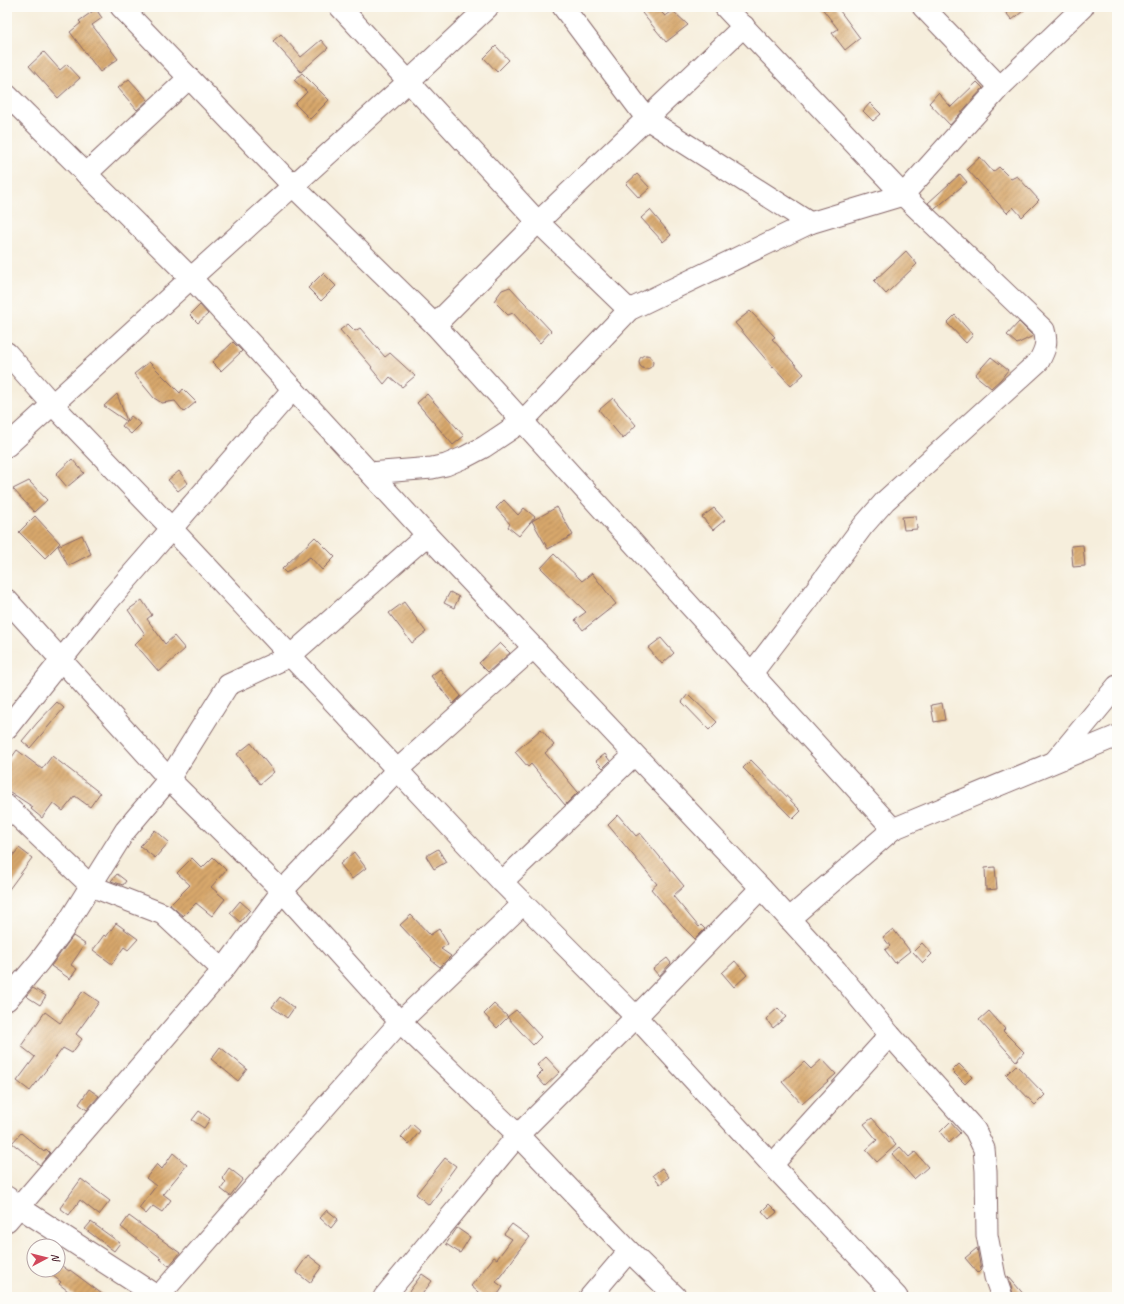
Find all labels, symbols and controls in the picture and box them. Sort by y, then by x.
north arrow [26,1238,66,1278]
text: N [49,1253,64,1263]

